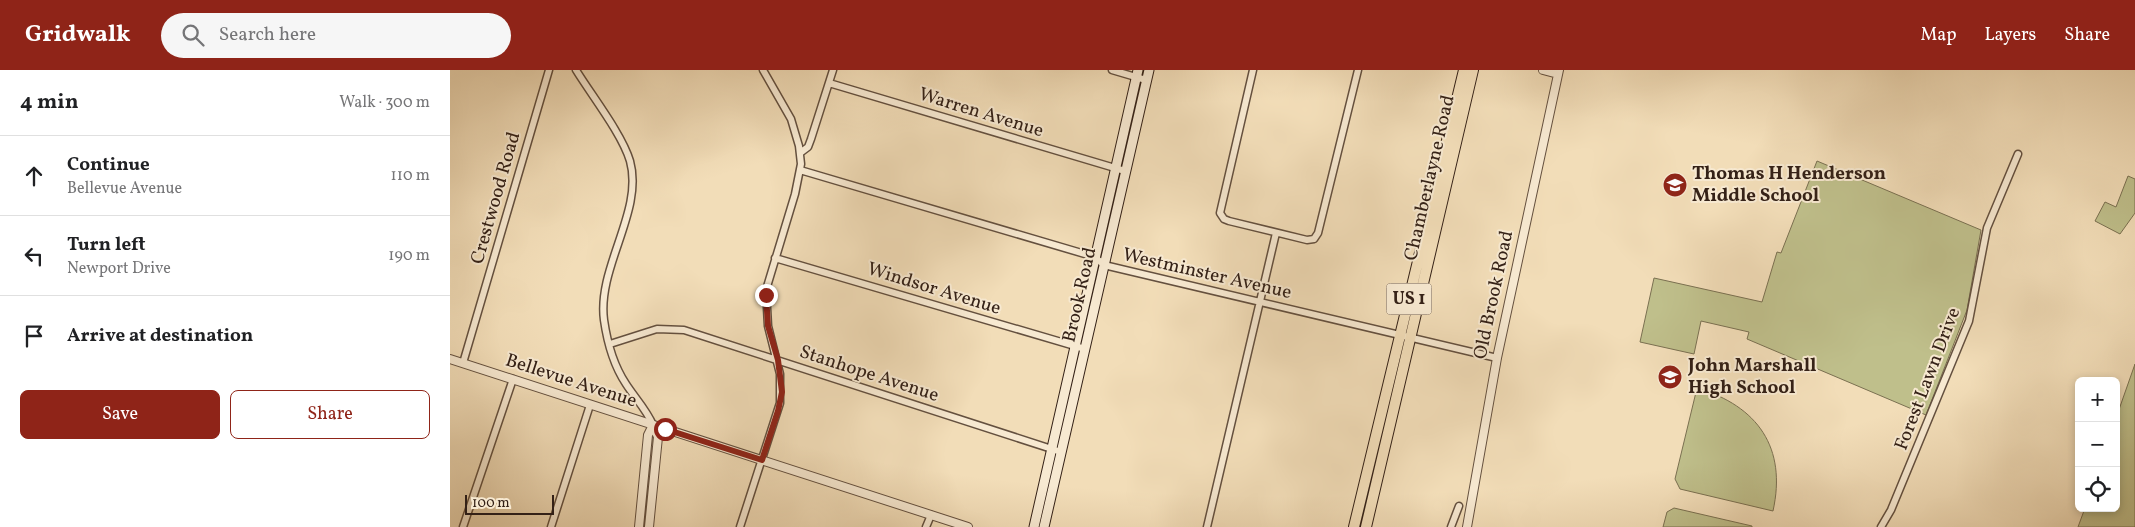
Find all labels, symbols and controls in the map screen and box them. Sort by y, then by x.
search box [161,13,511,58]
text: Gridwalk [25,18,131,52]
icon: search [179,21,207,49]
text: Search here [219,22,316,48]
text: Map [1920,23,1956,48]
text: Layers [1984,23,2036,48]
text: Share [2064,23,2110,48]
street label: Warren Avenue [915,82,1047,144]
text: 4 min [20,88,79,117]
text: Walk · 300 m [339,92,430,114]
street label: Chamberlayne Road [1398,93,1462,263]
street label: Crestwood Road [465,129,527,267]
text: Continue [67,152,150,178]
place label: Thomas H Henderson Middle School [1692,161,1886,209]
icon: ahead [20,162,48,190]
text: 110 m [391,165,430,187]
school or university icon: Thomas H Henderson Middle School [1662,172,1688,198]
text: Bellevue Avenue [67,178,182,200]
street label: Old Brook Road [1468,228,1520,362]
text: Turn left [67,232,146,258]
icon: left [20,242,48,270]
street label: Westminster Avenue [1120,242,1294,306]
text: 190 m [388,245,430,267]
street label: Brook Road [1056,245,1104,345]
street label: Windsor Avenue [864,256,1004,322]
text: Newport Drive [67,258,171,280]
road number: US 1 [1386,283,1432,314]
route end [755,284,778,307]
street label: Forest Lawn Drive [1889,304,1967,454]
icon: arrive [20,322,48,350]
text: Arrive at destination [67,323,253,349]
street label: Stanhope Avenue [796,339,942,409]
street label: Bellevue Avenue [502,348,640,414]
place label: John Marshall High School [1687,353,1817,401]
school or university icon: John Marshall High School [1657,364,1683,390]
map controls [2075,377,2120,512]
button: + [2075,377,2120,422]
button: Save [20,390,220,439]
button: Share [230,390,430,439]
route start [654,418,677,441]
button: − [2075,422,2120,467]
button: locate [2075,467,2120,512]
scale bar [465,492,554,515]
text: 100 m [472,494,510,513]

